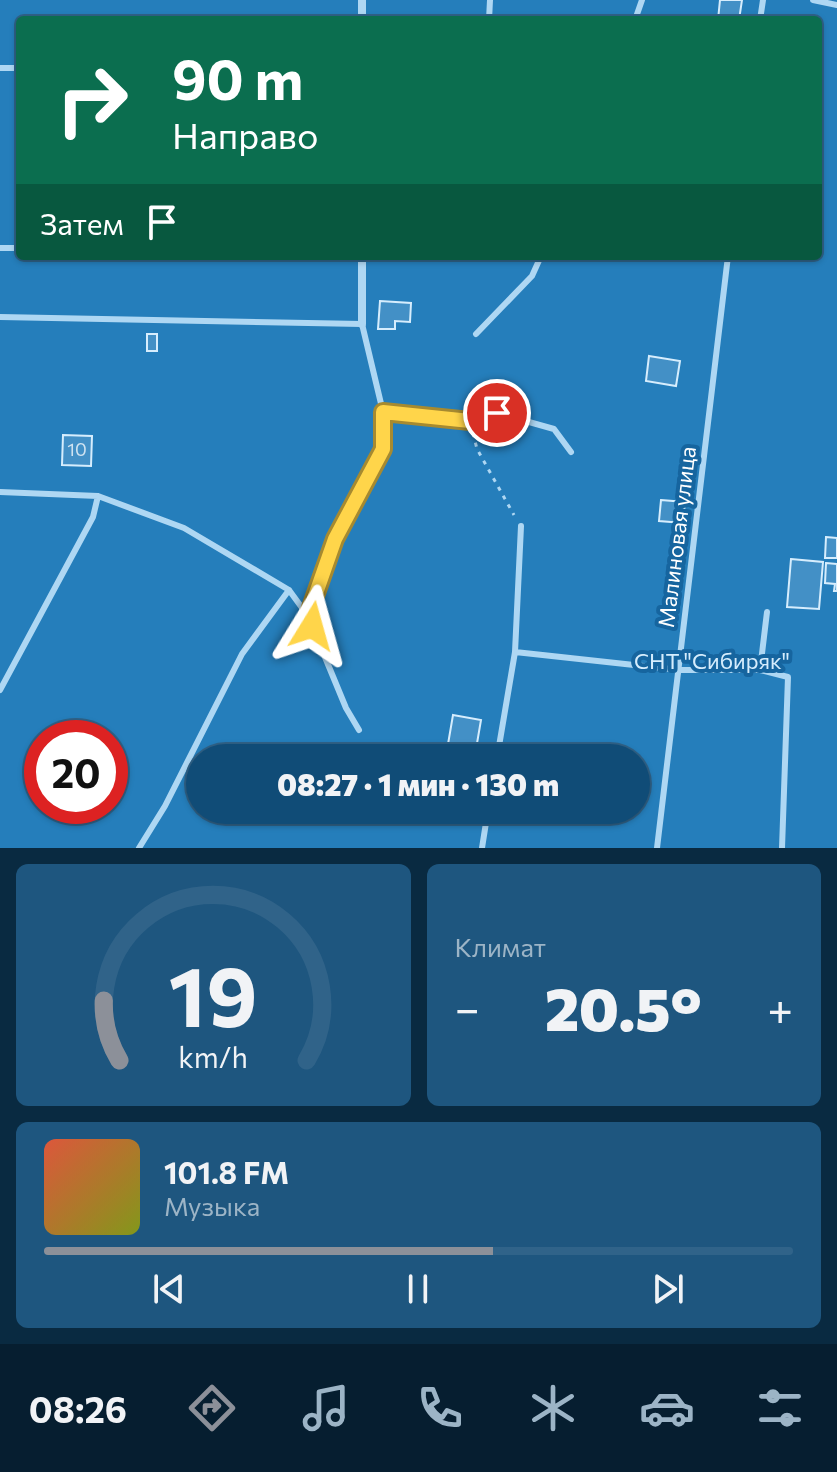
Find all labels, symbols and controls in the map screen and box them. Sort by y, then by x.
text: 90 m [172,43,303,112]
icon: right [40,48,144,152]
text: Направо [172,112,318,156]
icon: arrive [140,200,184,244]
text: Затем [40,204,124,241]
pin [463,379,531,447]
icon: arrive [475,391,519,435]
house number: 10 [67,438,87,460]
street label: Малиновая улица [652,445,701,629]
position arrow [270,584,354,668]
park label: СНТ "Сибиряк" [634,647,790,674]
speed limit sign: 20 [24,720,128,824]
text: 08:27 · 1 мин · 130 m [277,765,559,802]
text: Климат [455,931,546,962]
text: 19 [169,942,258,1044]
text: 20.5° [545,970,702,1043]
text: − [455,980,480,1034]
text: + [767,980,793,1034]
text: km/h [178,1039,248,1074]
text: 101.8 FM [164,1153,289,1190]
text: Музыка [164,1190,260,1221]
icon: previous [147,1267,191,1311]
icon: pause [396,1267,440,1311]
icon: next [646,1267,690,1311]
icon: directions [184,1380,240,1436]
icon: music [298,1380,354,1436]
icon: phone [412,1380,468,1436]
icon: climate [525,1380,581,1436]
icon: car [639,1380,695,1436]
icon: filters [752,1380,808,1436]
text: 08:26 [29,1386,127,1430]

